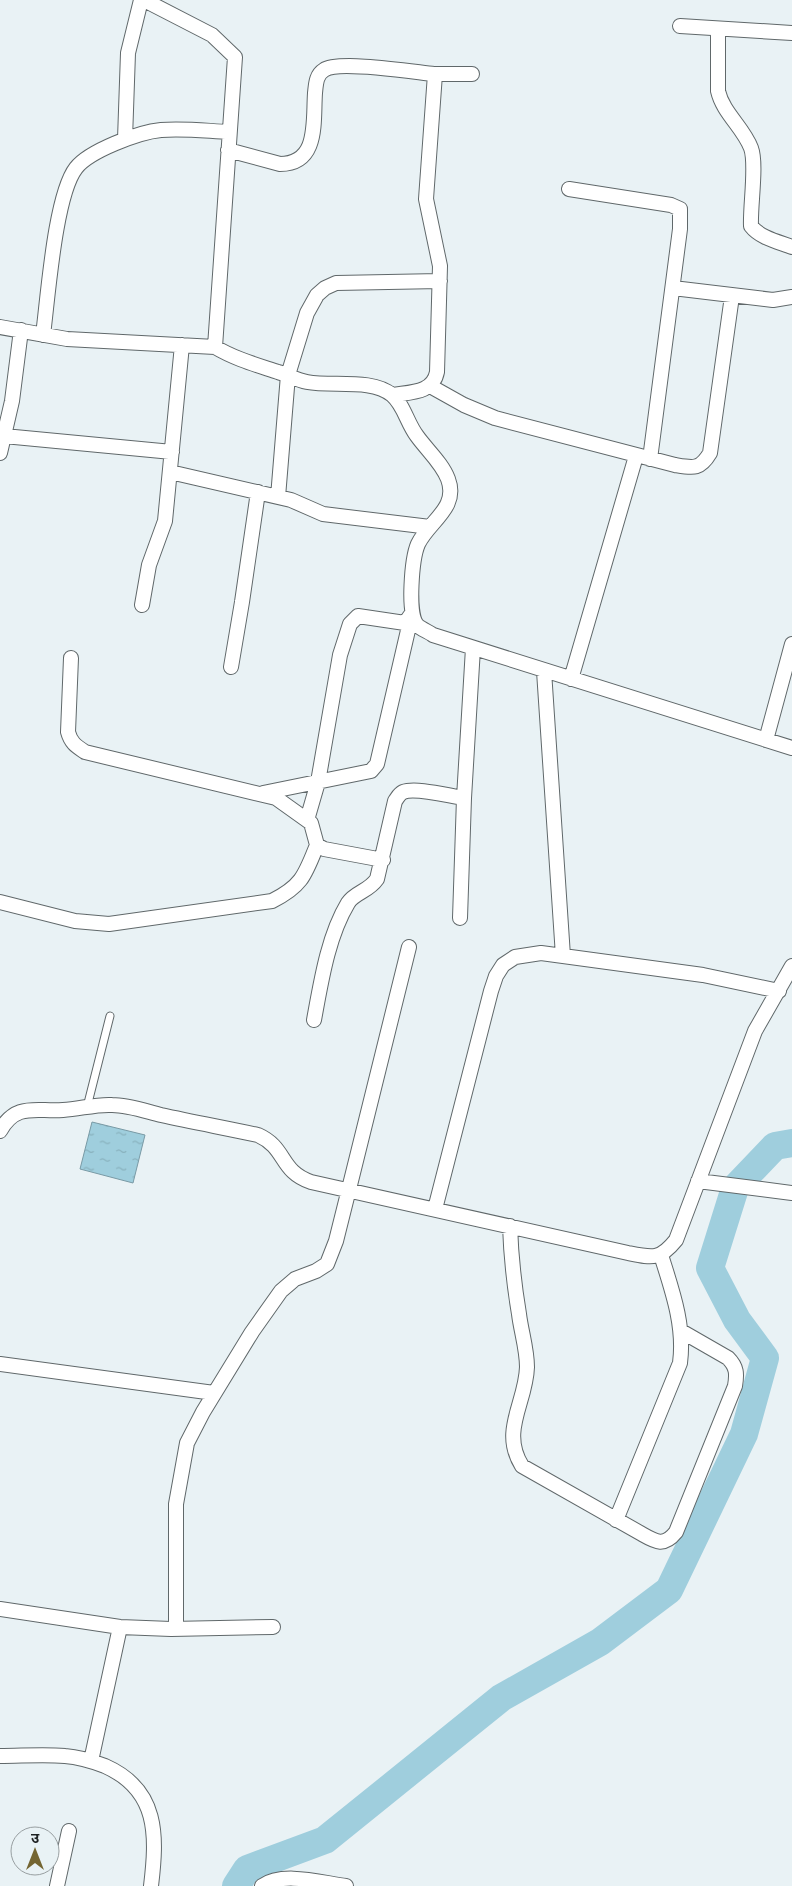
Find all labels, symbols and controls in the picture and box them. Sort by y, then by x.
north arrow [10,1826,60,1876]
text: उ [31,1828,40,1847]

